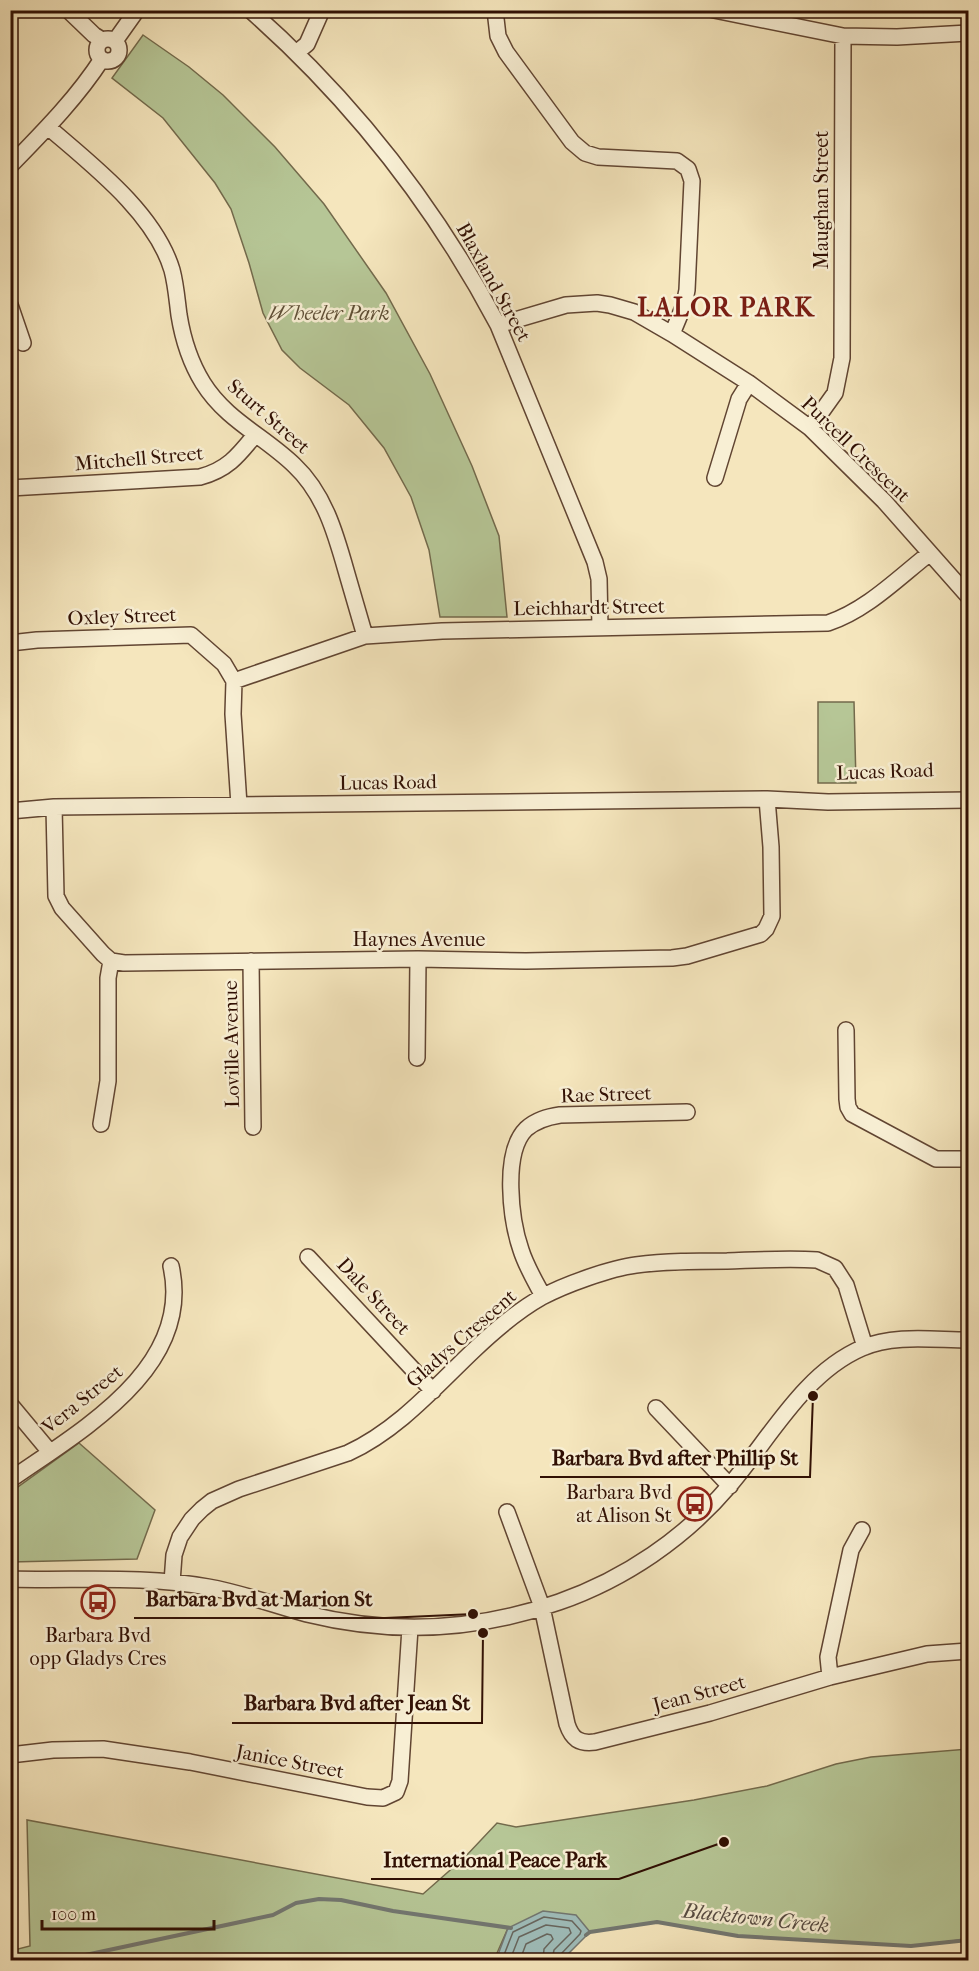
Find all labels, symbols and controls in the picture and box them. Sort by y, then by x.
street label: Maughan Street [810,131,833,269]
street label: Blaxland Street [451,219,536,346]
district label: LALOR PARK [637,292,815,323]
park label: Wheeler Park [269,302,390,325]
street label: Sturt Street [223,374,315,458]
street label: Purcell Crescent [797,392,915,507]
street label: Mitchell Street [74,441,204,476]
street label: Leichhardt Street [513,595,665,620]
street label: Oxley Street [67,603,177,630]
street label: Lucas Road [836,758,935,785]
street label: Lucas Road [339,770,438,795]
street label: Haynes Avenue [353,928,486,951]
street label: Loville Avenue [219,980,244,1108]
street label: Rae Street [560,1081,652,1108]
street label: Dale Street [332,1253,415,1340]
street label: Gladys Crescent [402,1284,521,1392]
street label: Vera Street [37,1360,127,1439]
callout: Barbara Bvd after Phillip St [540,1438,810,1477]
text: Barbara Bvd after Phillip St [552,1446,799,1470]
place label: Barbara Bvd at Alison St [566,1481,673,1527]
bus stop icon: Barbara Bvd at Alison St [677,1486,713,1522]
callout: Barbara Bvd at Marion St [134,1579,385,1618]
bus stop icon: Barbara Bvd opp Gladys Cres [80,1584,116,1620]
text: Barbara Bvd at Marion St [146,1587,373,1611]
place label: Barbara Bvd opp Gladys Cres [29,1624,167,1670]
street label: Jean Street [648,1670,748,1717]
callout: Barbara Bvd after Jean St [232,1684,482,1723]
text: Barbara Bvd after Jean St [244,1691,471,1715]
street label: Janice Street [232,1739,346,1783]
callout: International Peace Park [371,1840,619,1879]
text: International Peace Park [383,1848,608,1872]
scale bar [42,1893,214,1931]
water label: Blacktown Creek [680,1898,831,1938]
text: 100 m [51,1904,96,1925]

